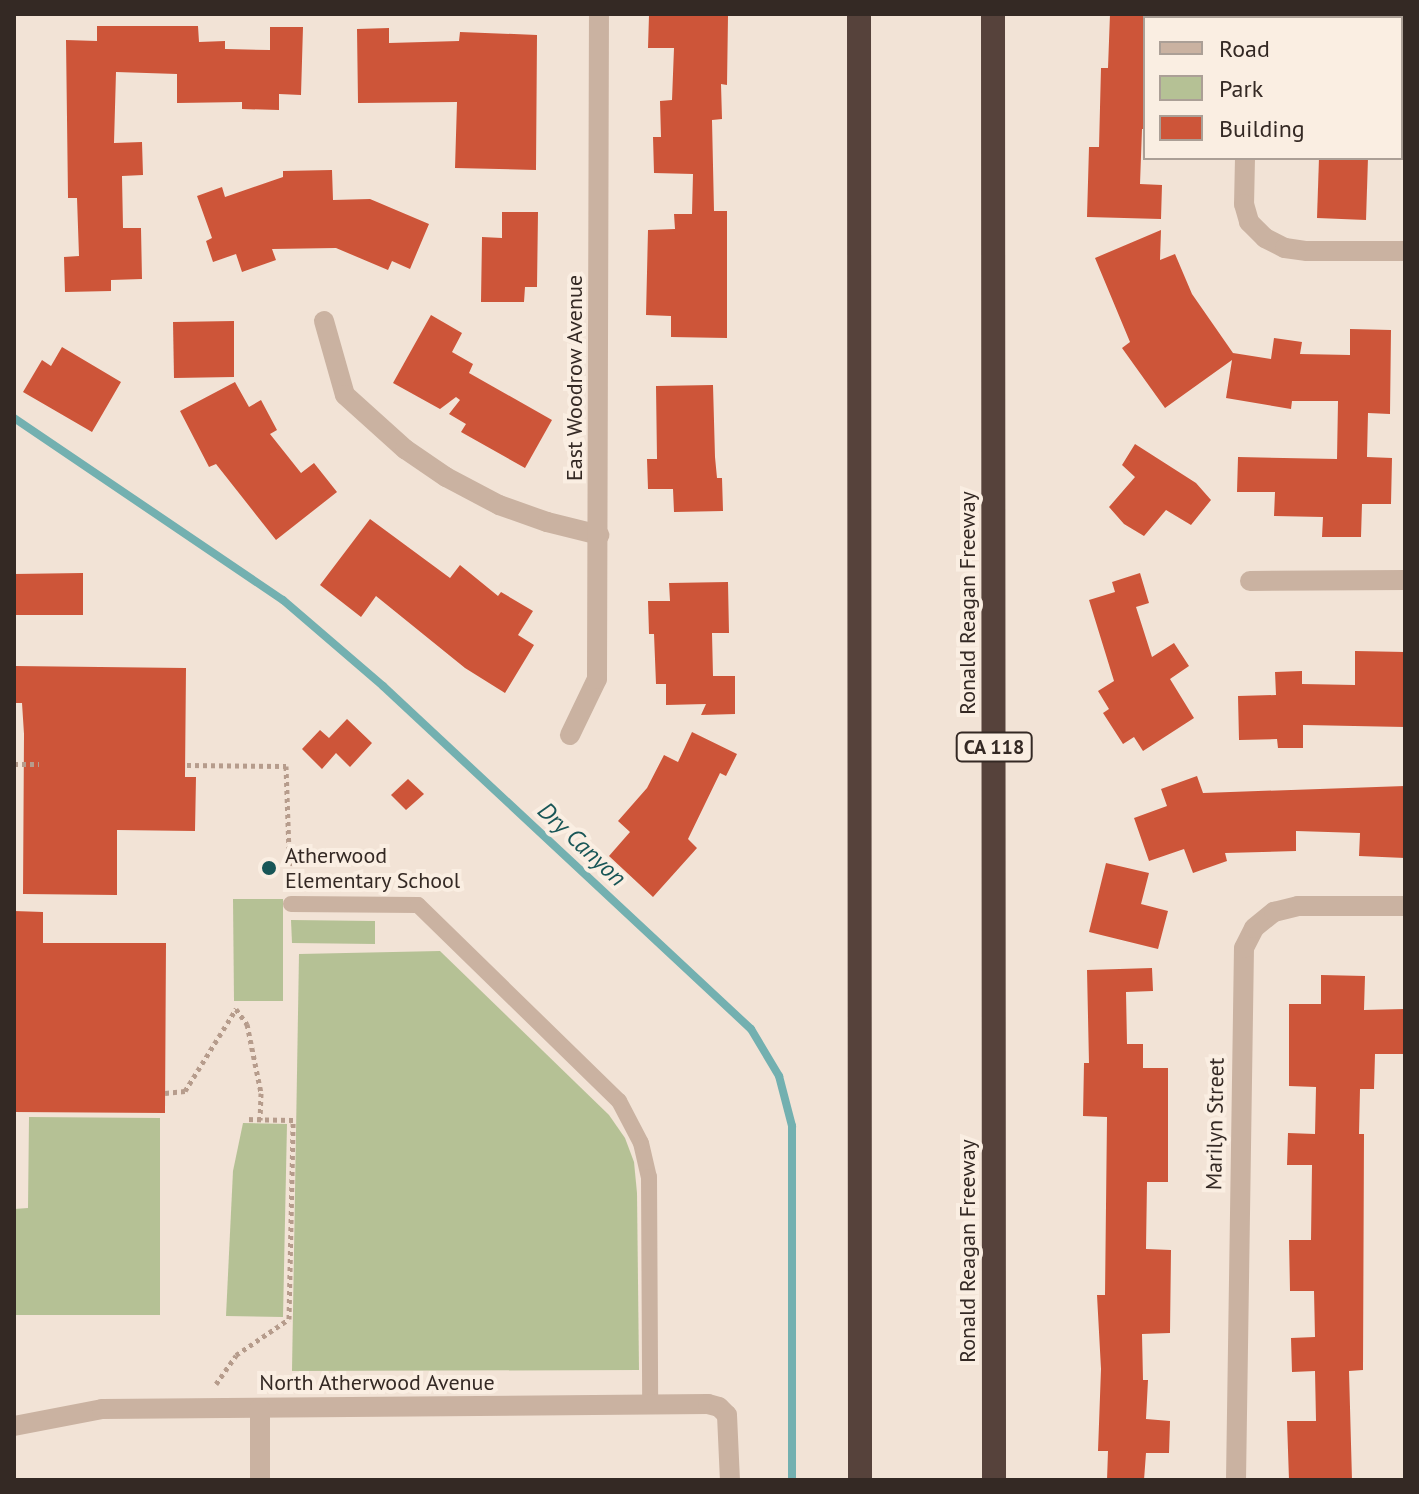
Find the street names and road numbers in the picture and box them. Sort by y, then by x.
street label: East Woodrow Avenue [562,274,588,482]
street label: Ronald Reagan Freeway [955,491,981,715]
road number: CA 118 [954,731,1034,763]
street label: Marilyn Street [1201,1058,1229,1190]
street label: Ronald Reagan Freeway [955,1139,981,1363]
street label: North Atherwood Avenue [259,1370,495,1396]

